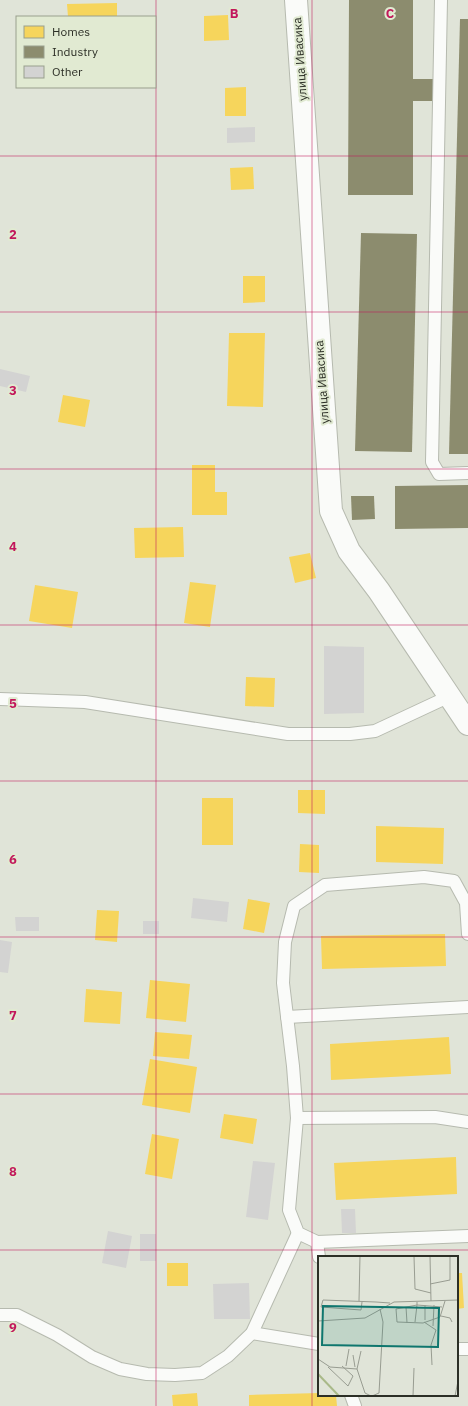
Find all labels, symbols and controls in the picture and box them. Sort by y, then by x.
text: B [230,5,239,22]
text: C [386,5,395,22]
legend [16,16,156,88]
street label: улица Ивасика [289,16,310,101]
text: Homes [52,24,90,39]
text: Industry [52,44,98,59]
text: Other [52,64,83,79]
text: 2 [9,226,17,243]
street label: улица Ивасика [311,339,332,424]
text: 3 [9,382,17,399]
text: 4 [9,538,17,555]
text: 5 [9,695,17,712]
text: 6 [9,851,17,868]
text: 7 [9,1007,17,1024]
text: 8 [9,1163,17,1180]
inset map [318,1256,458,1396]
text: 9 [9,1319,17,1336]

